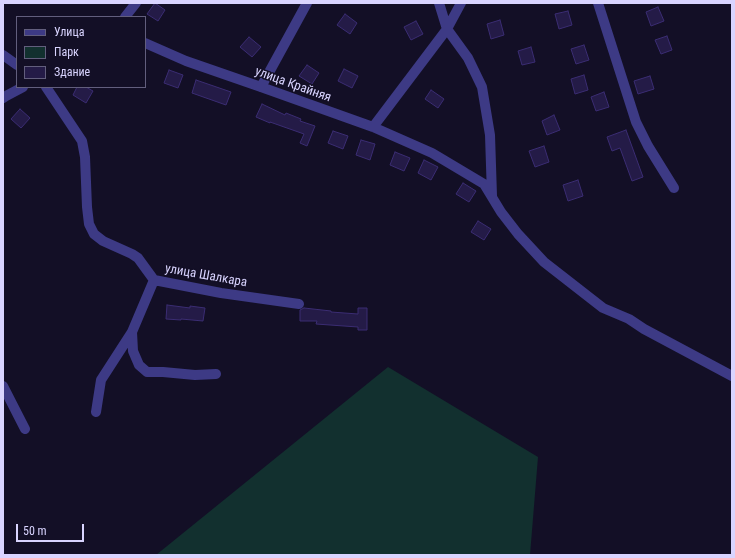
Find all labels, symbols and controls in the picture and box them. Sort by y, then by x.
legend [16,16,146,88]
text: Улица [54,25,84,39]
text: Парк [54,45,79,59]
street label: улица Крайняя [253,64,333,106]
text: Здание [54,65,90,79]
street label: улица Шалкара [164,261,248,291]
scale bar [18,516,86,542]
text: 50 m [23,524,47,538]

